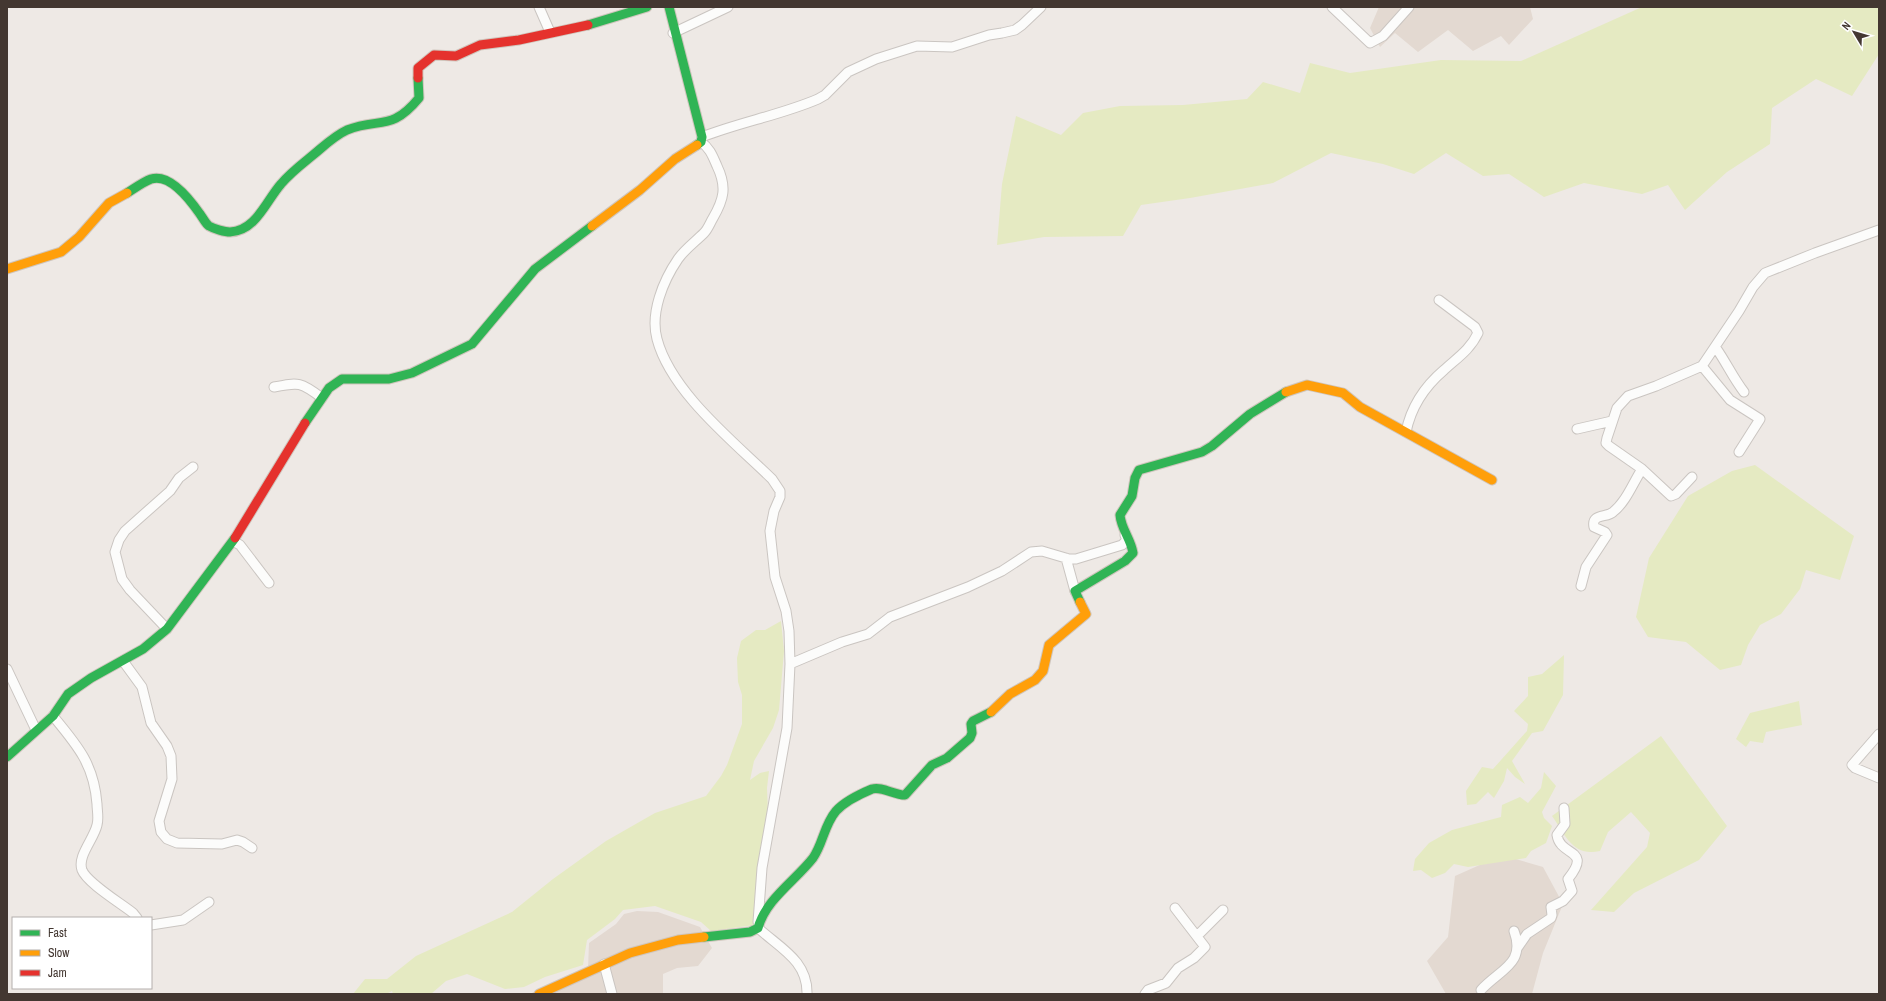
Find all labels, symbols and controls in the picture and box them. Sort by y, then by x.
north arrow [1834,12,1874,52]
text: N [1839,19,1854,33]
legend [12,917,152,989]
text: Fast [48,925,67,941]
text: Slow [48,945,70,961]
text: Jam [48,965,67,981]

